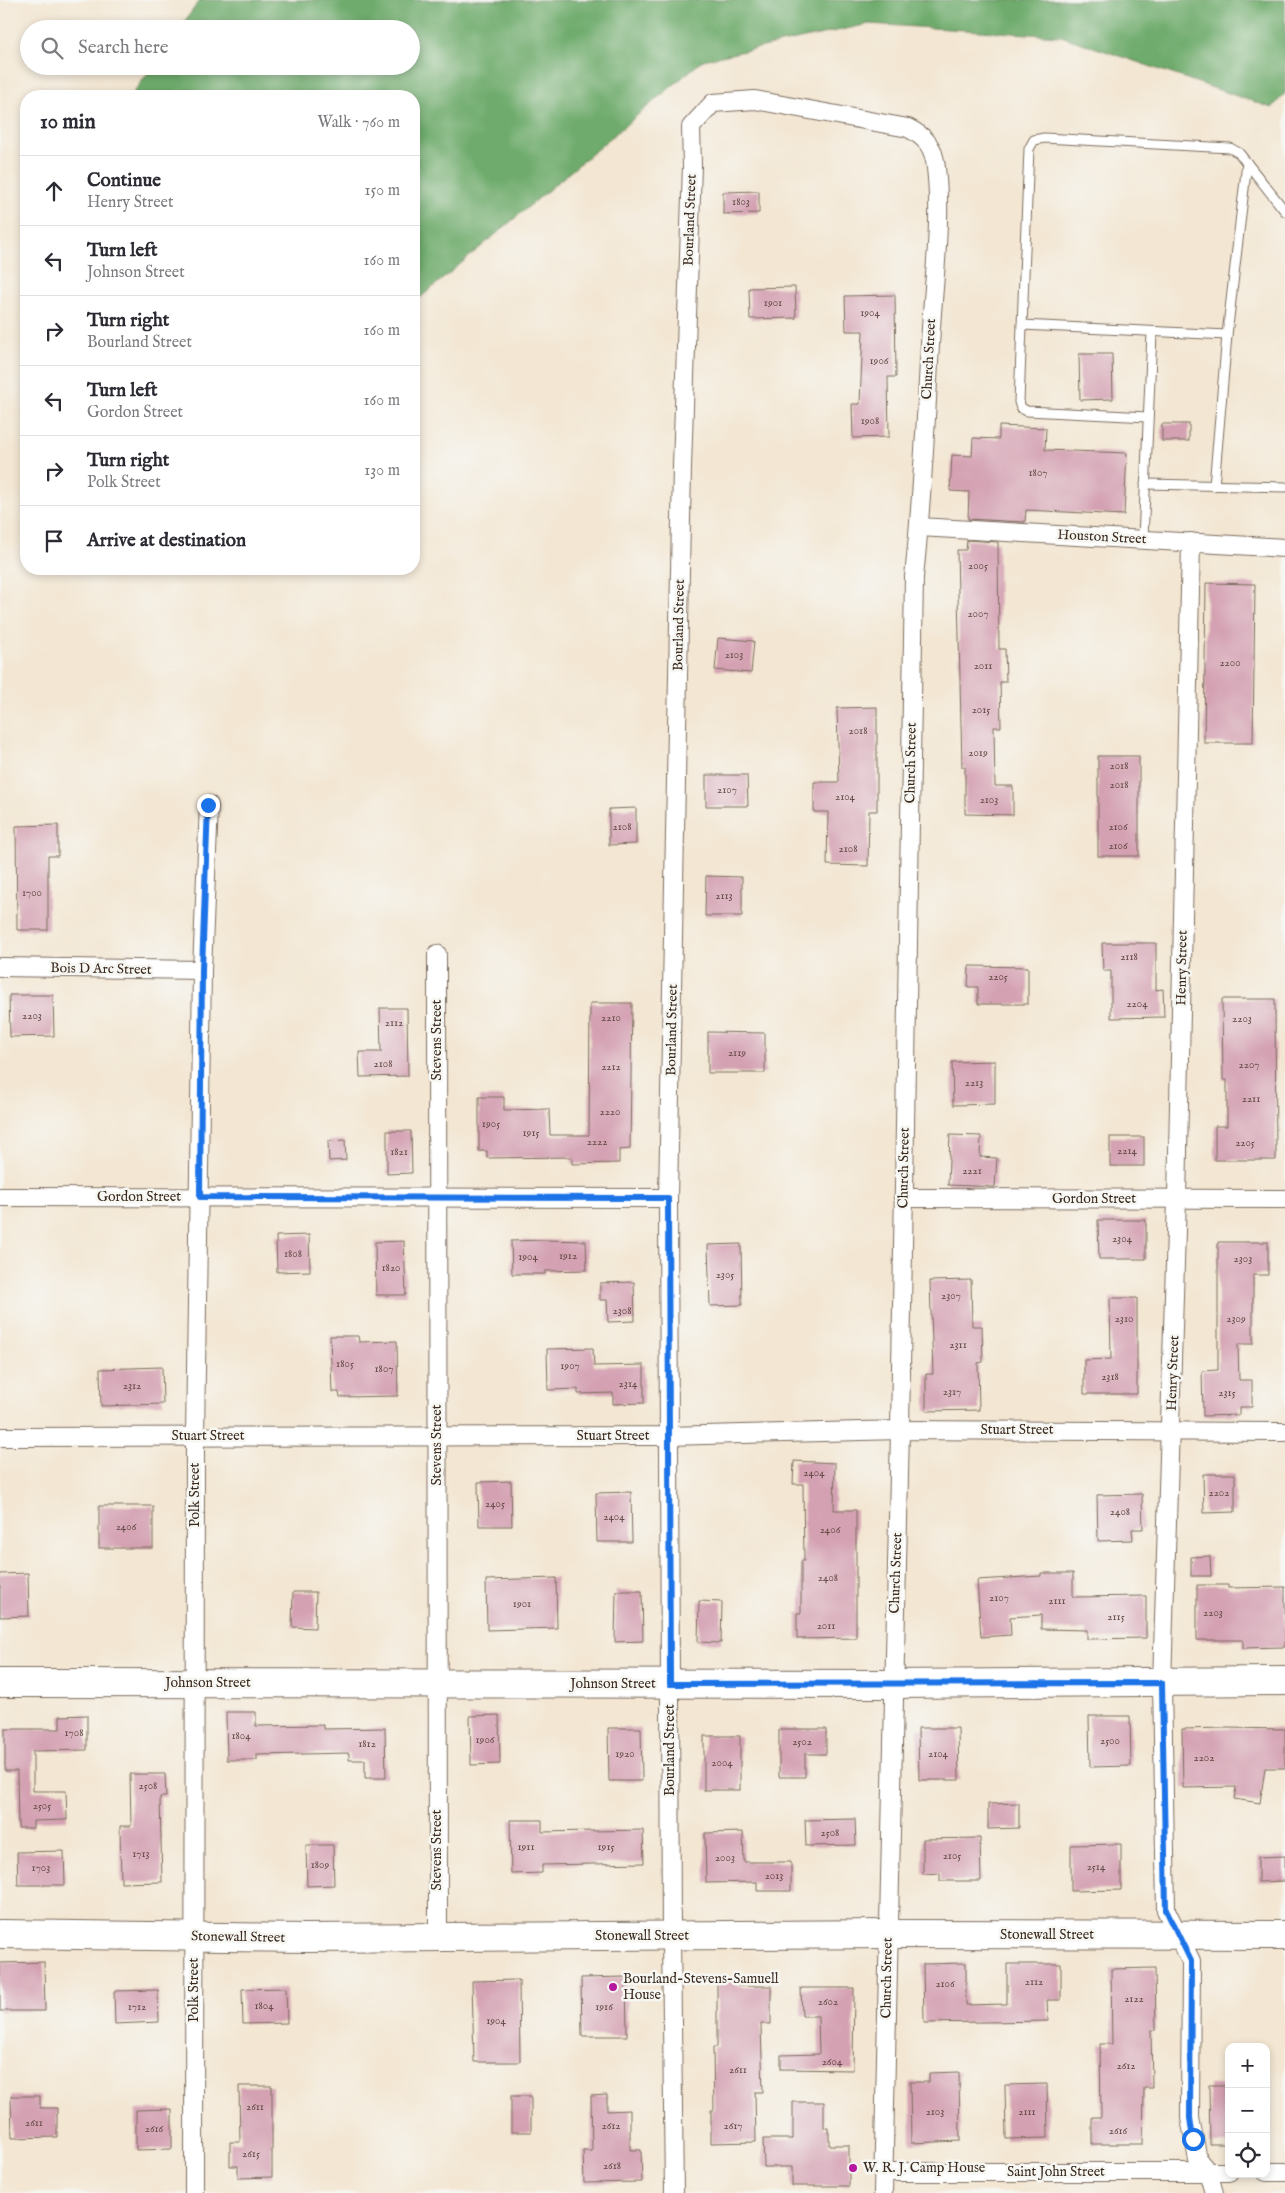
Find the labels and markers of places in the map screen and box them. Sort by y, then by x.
place label: Bourland-Stevens-Samuell House [623,1970,779,2004]
marker: Bourland-Stevens-Samuell House [607,1981,619,1993]
place label: W. R. J. Camp House [863,2159,986,2177]
marker: W. R. J. Camp House [847,2162,859,2174]

